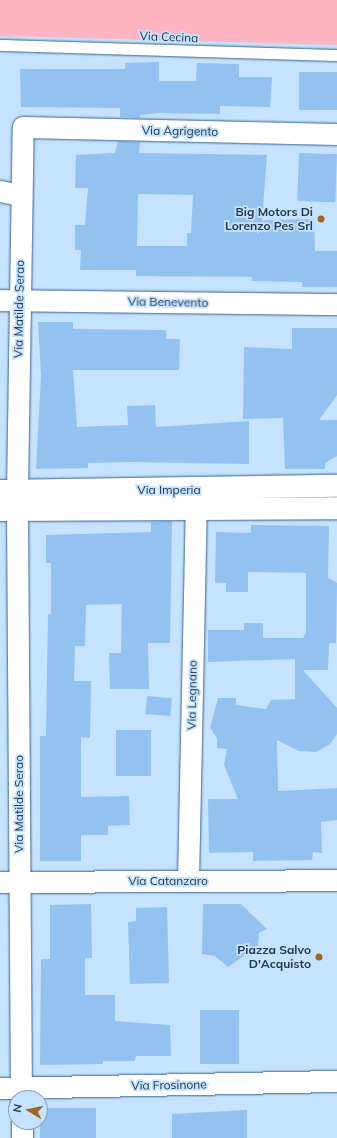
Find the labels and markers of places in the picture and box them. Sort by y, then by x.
place label: Big Motors Di Lorenzo Pes Srl [225,205,313,233]
marker: Big Motors Di Lorenzo Pes Srl [316,214,326,224]
place label: Piazza Salvo D'Acquisto [237,943,311,971]
marker: Piazza Salvo D'Acquisto [314,952,324,962]

